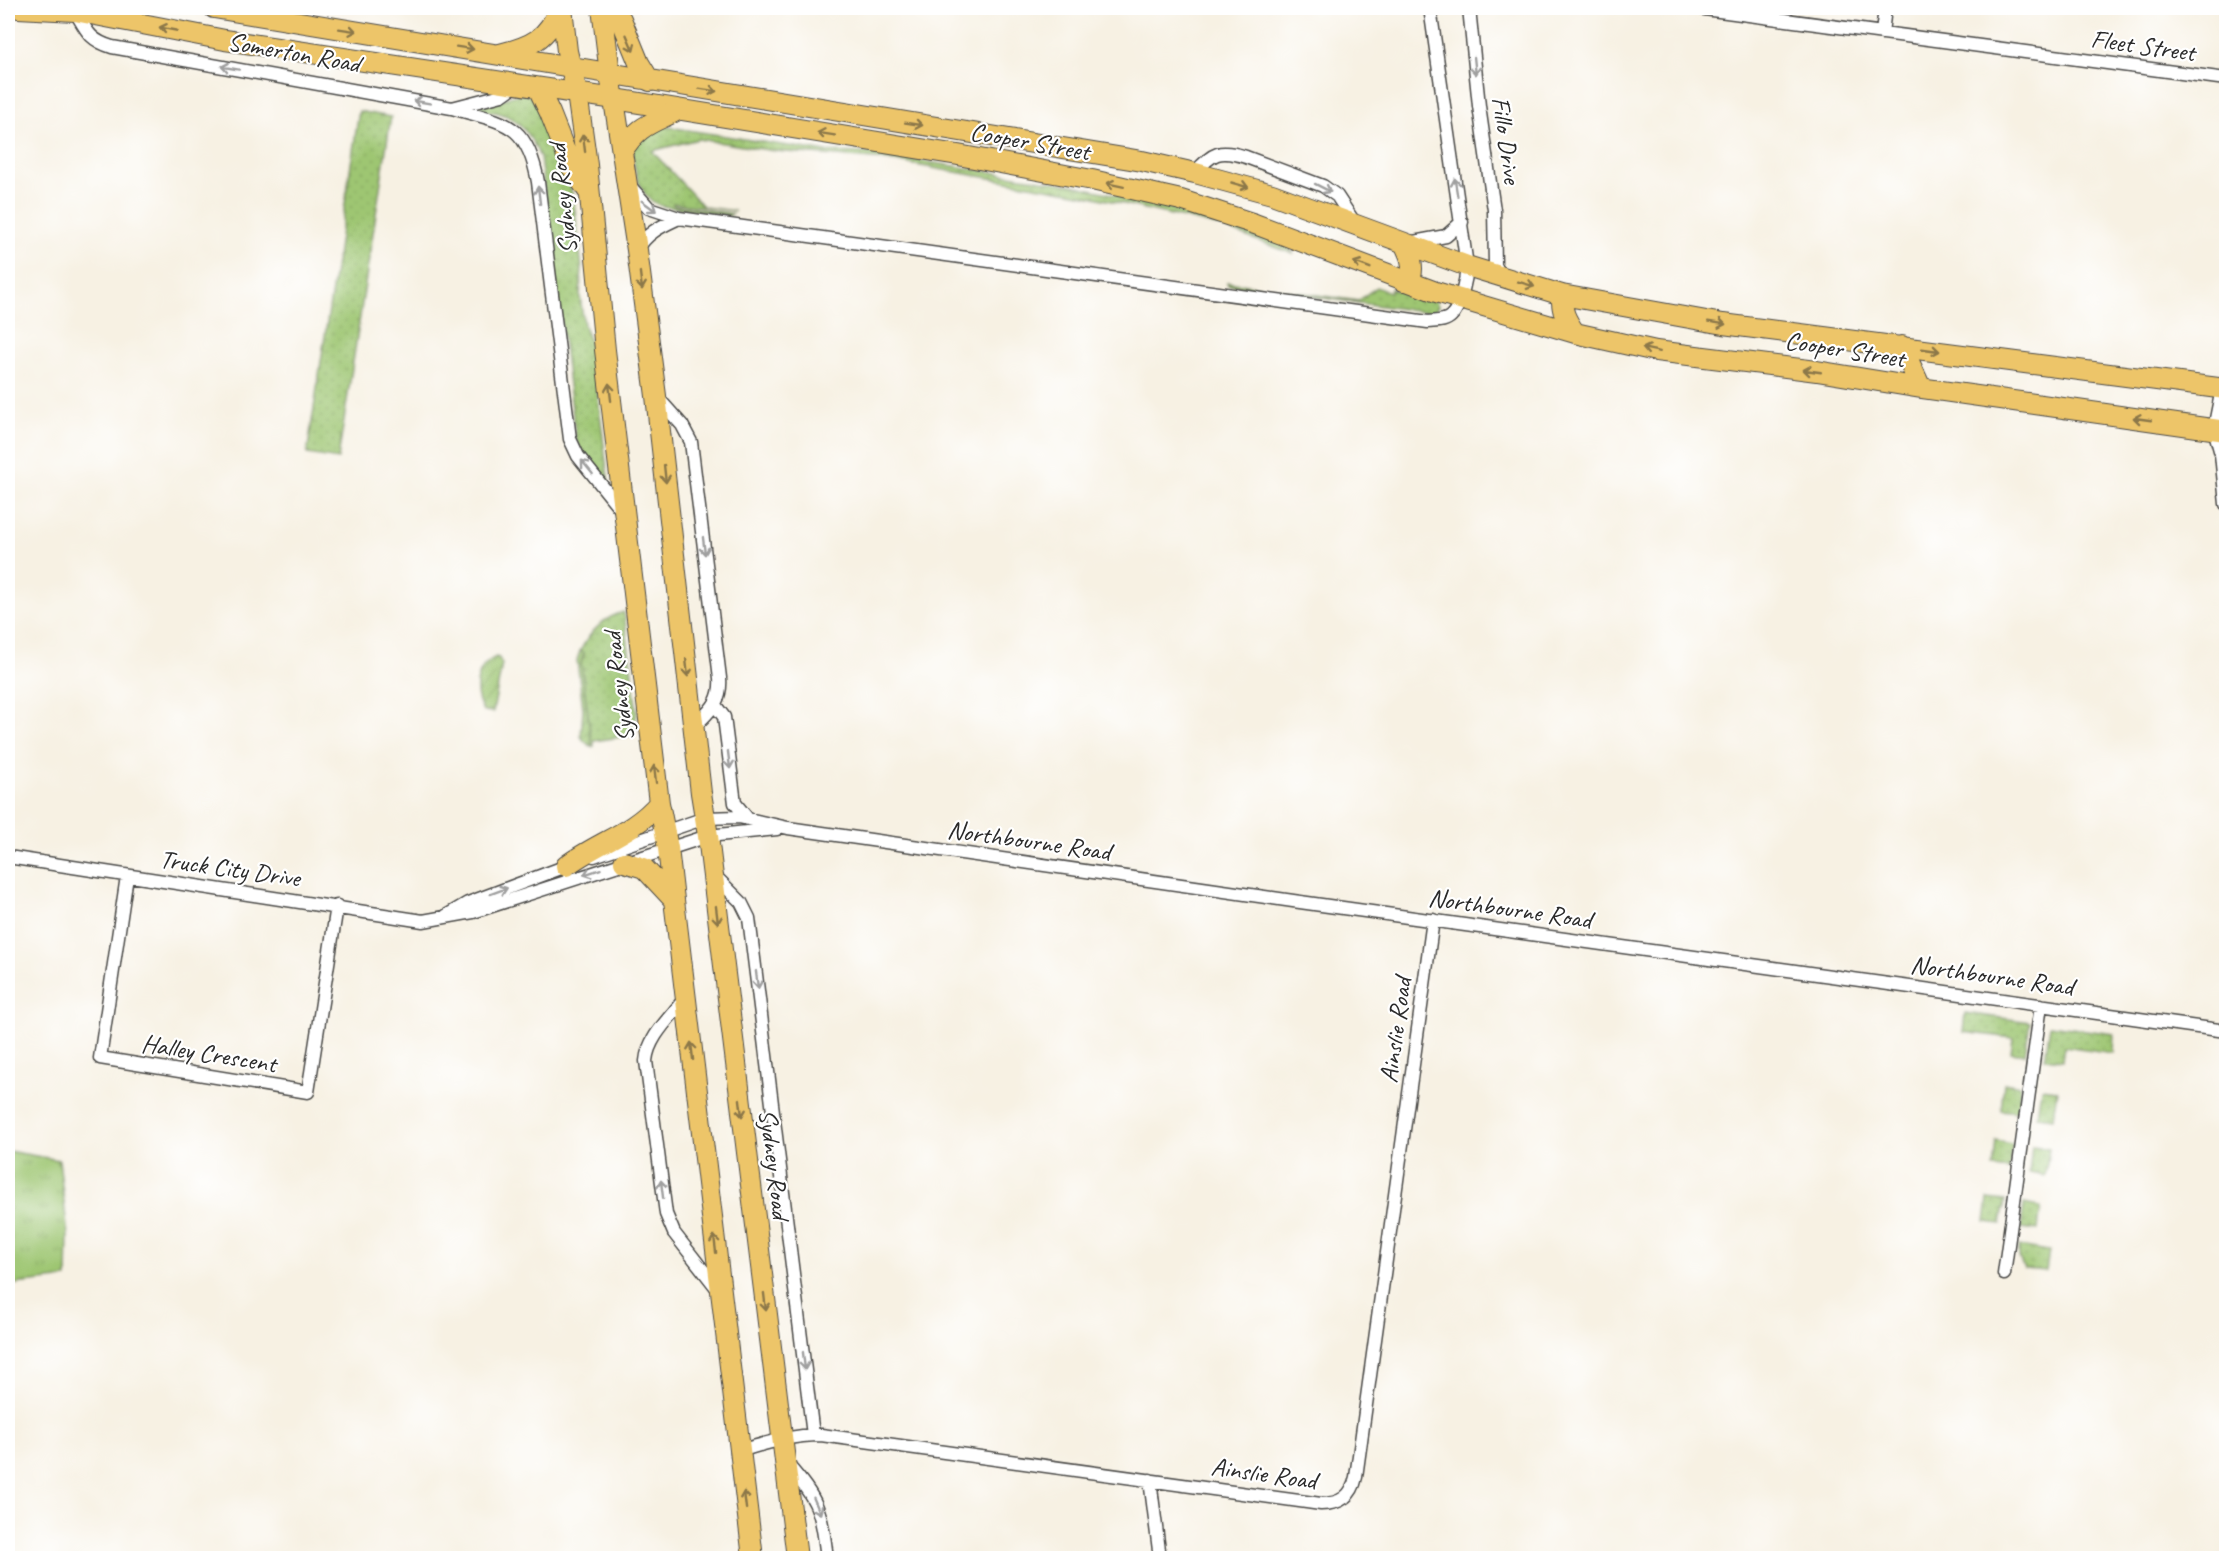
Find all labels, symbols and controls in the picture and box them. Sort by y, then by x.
street label: Fleet Street [2089,22,2199,69]
one-way arrow [159,23,179,34]
street label: Somerton Road [225,25,366,81]
one-way arrow [337,25,357,36]
one-way arrow [625,33,636,52]
one-way arrow [454,43,474,54]
one-way arrow [1470,55,1481,75]
one-way arrow [220,62,240,73]
one-way arrow [697,85,717,96]
street label: Fillo Drive [1484,94,1529,188]
one-way arrow [412,97,432,108]
street label: Cooper Street [968,115,1095,169]
one-way arrow [904,119,924,130]
one-way arrow [817,128,836,139]
one-way arrow [578,134,589,154]
street label: Sydney Road [540,139,585,256]
one-way arrow [1106,178,1125,190]
one-way arrow [1451,178,1462,198]
one-way arrow [1230,180,1249,191]
one-way arrow [1314,182,1331,194]
one-way arrow [534,186,545,206]
one-way arrow [640,199,656,212]
one-way arrow [1353,259,1371,270]
one-way arrow [636,270,647,290]
one-way arrow [1516,279,1535,290]
one-way arrow [1707,318,1727,329]
street label: Cooper Street [1783,324,1909,376]
one-way arrow [1642,344,1661,355]
one-way arrow [1921,345,1941,356]
one-way arrow [1802,365,1822,376]
one-way arrow [604,383,615,403]
one-way arrow [2133,414,2153,425]
one-way arrow [581,459,594,475]
one-way arrow [660,464,671,484]
one-way arrow [698,536,709,556]
street label: Sydney Road [595,626,642,744]
one-way arrow [682,658,693,678]
one-way arrow [724,749,735,769]
one-way arrow [650,765,661,785]
street label: Northbourne Road [945,813,1116,869]
street label: Truck City Drive [158,842,305,895]
one-way arrow [583,868,602,879]
street label: Northbourne Road [1426,881,1597,937]
one-way arrow [489,885,508,896]
one-way arrow [712,904,723,924]
street label: Northbourne Road [1908,948,2079,1004]
one-way arrow [752,969,763,989]
street label: Ainslie Road [1372,972,1420,1085]
street label: Halley Crescent [139,1027,281,1081]
one-way arrow [686,1041,697,1061]
one-way arrow [735,1098,746,1118]
street label: Sydney Road [751,1107,798,1225]
one-way arrow [656,1180,667,1200]
one-way arrow [709,1235,720,1255]
one-way arrow [759,1291,770,1311]
one-way arrow [799,1350,810,1370]
street label: Ainslie Road [1209,1450,1322,1498]
one-way arrow [740,1491,751,1511]
one-way arrow [812,1496,823,1514]

